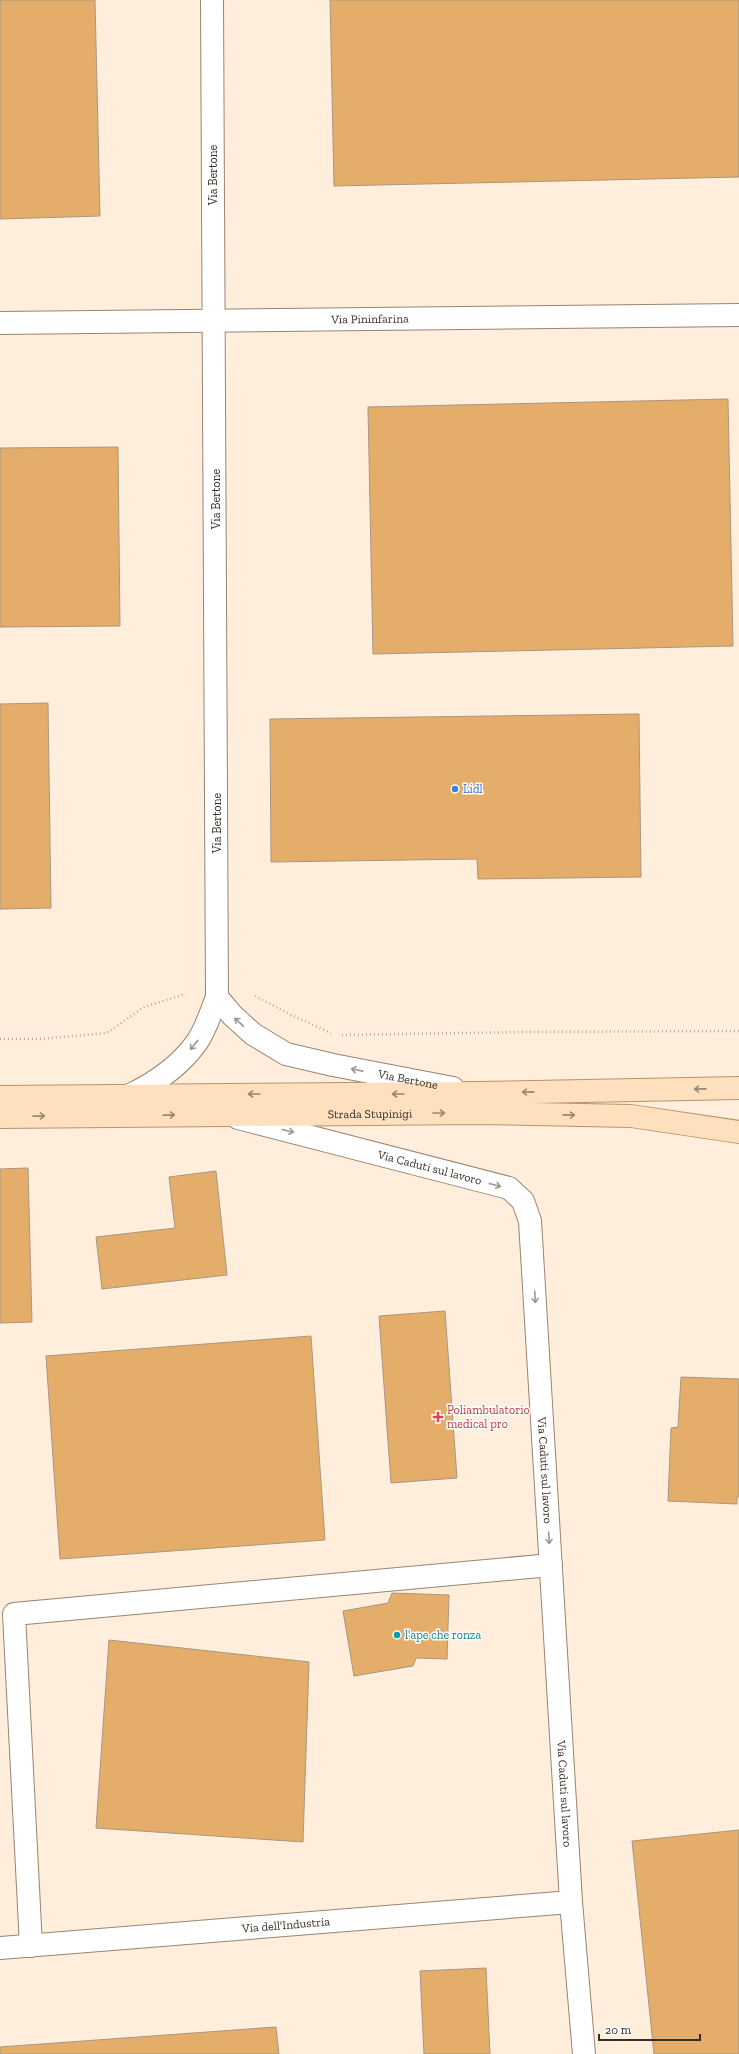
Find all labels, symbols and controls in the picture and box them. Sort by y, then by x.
street label: Via Bertone [206,144,220,206]
street label: Via Pininfarina [330,312,409,326]
street label: Via Bertone [209,468,223,530]
place label: Lidl [463,782,483,796]
marker: Lidl [450,784,460,794]
street label: Via Bertone [210,792,224,854]
one-way arrow [235,1018,245,1027]
one-way arrow [190,1039,198,1050]
one-way arrow [351,1066,364,1074]
street label: Via Bertone [376,1067,439,1092]
one-way arrow [694,1085,707,1093]
one-way arrow [522,1088,535,1096]
one-way arrow [248,1090,261,1098]
one-way arrow [392,1090,405,1097]
street label: Strada Stupinigi [328,1107,413,1121]
one-way arrow [432,1110,445,1117]
one-way arrow [162,1111,175,1119]
one-way arrow [562,1111,575,1119]
one-way arrow [32,1112,45,1120]
one-way arrow [281,1128,294,1136]
street label: Via Caduti sul lavoro [375,1147,483,1188]
one-way arrow [488,1182,501,1189]
one-way arrow [531,1290,538,1303]
place label: Poliambulatorio medical pro [447,1403,530,1431]
marker: Poliambulatorio medical pro [432,1411,444,1423]
street label: Via Caduti sul lavoro [535,1416,555,1524]
one-way arrow [546,1531,553,1544]
place label: l'ape che ronza [405,1628,481,1642]
marker: l'ape che ronza [392,1630,402,1640]
street label: Via Caduti sul lavoro [554,1739,575,1848]
street label: Via dell'Industria [241,1914,331,1936]
scale bar [599,2016,700,2042]
text: 20 m [605,2023,632,2037]

